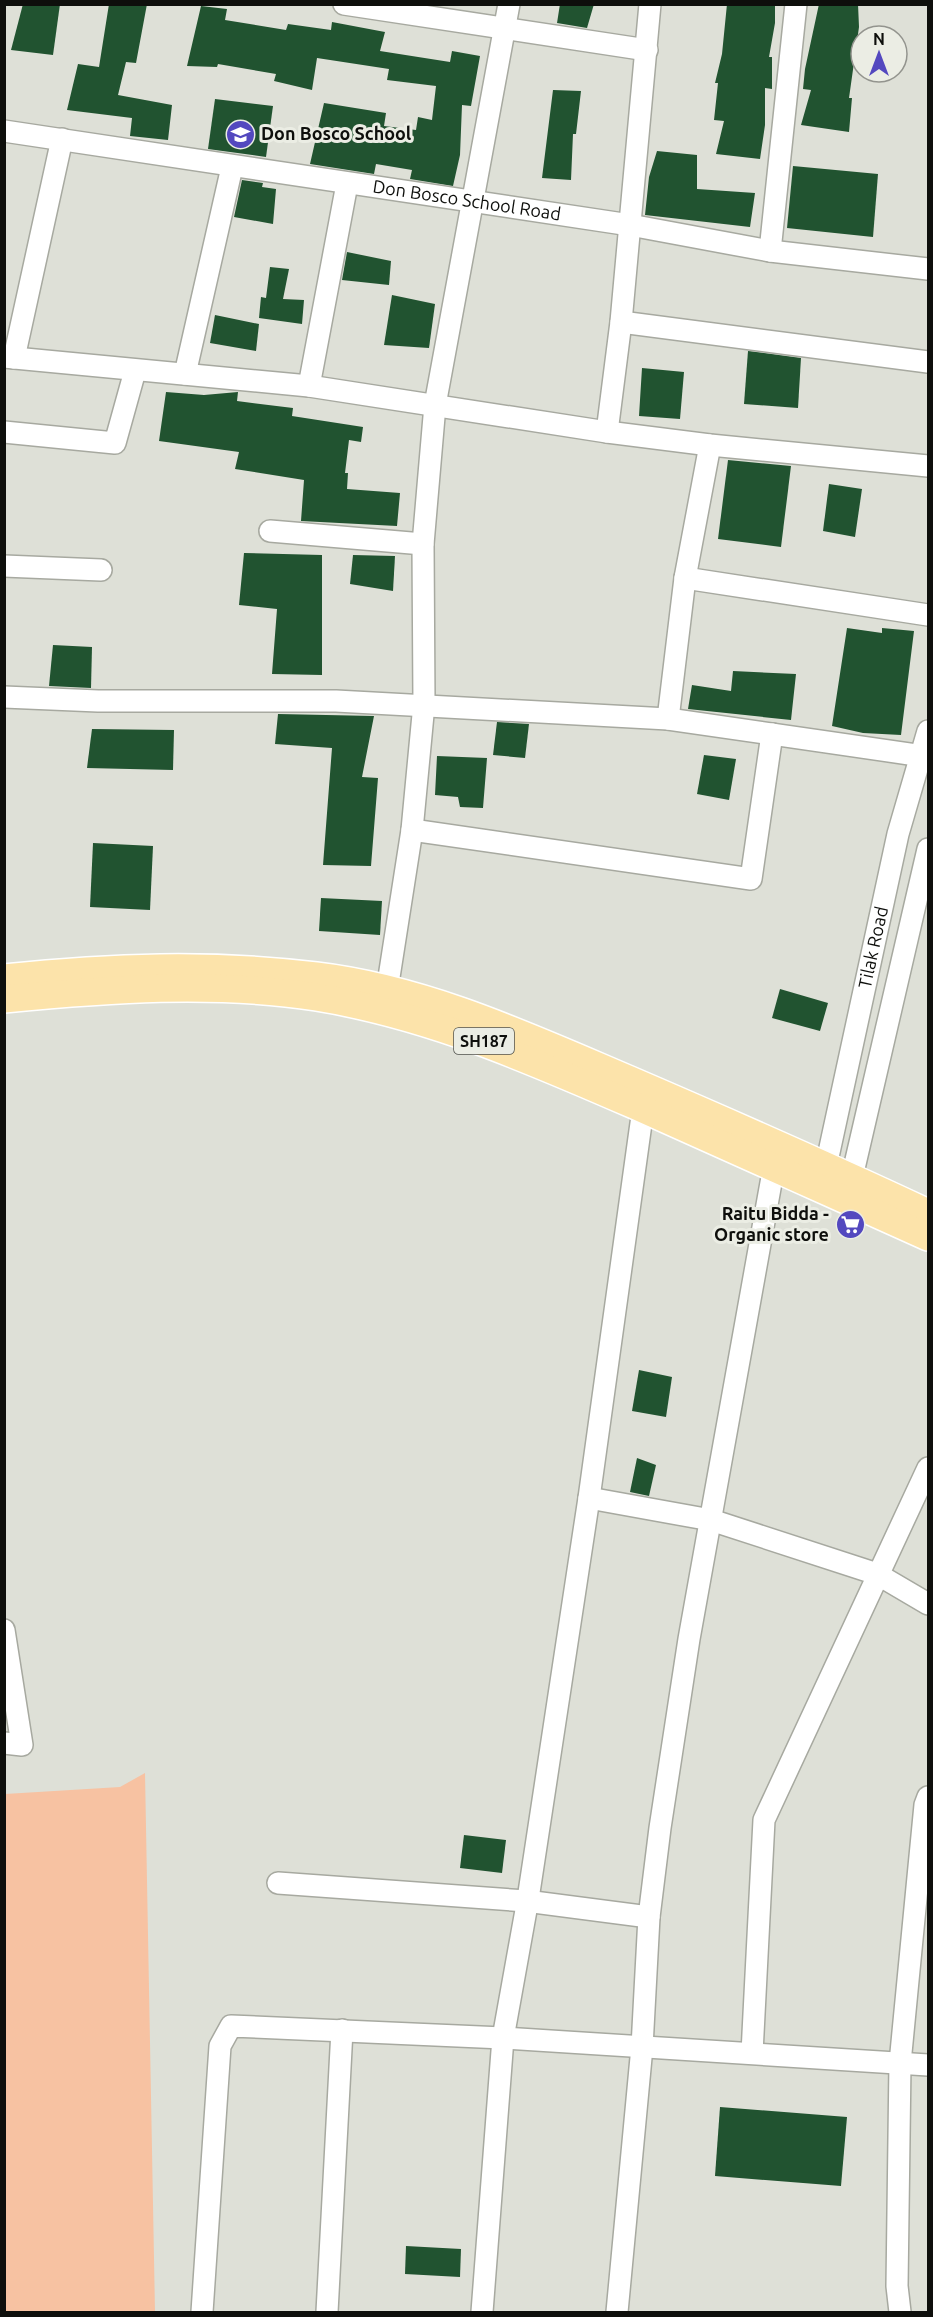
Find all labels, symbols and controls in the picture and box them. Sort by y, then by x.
north arrow [849,24,909,84]
text: N [873,30,885,48]
school or university icon: Don Bosco School [224,118,256,150]
place label: Don Bosco School [261,123,412,143]
street label: Don Bosco School Road [372,176,562,223]
street label: Tilak Road [854,904,891,990]
road number: SH187 [454,1028,514,1054]
place label: Raitu Bidda - Organic store [714,1203,829,1244]
supermarket icon: Raitu Bidda - Organic store [834,1208,866,1240]

